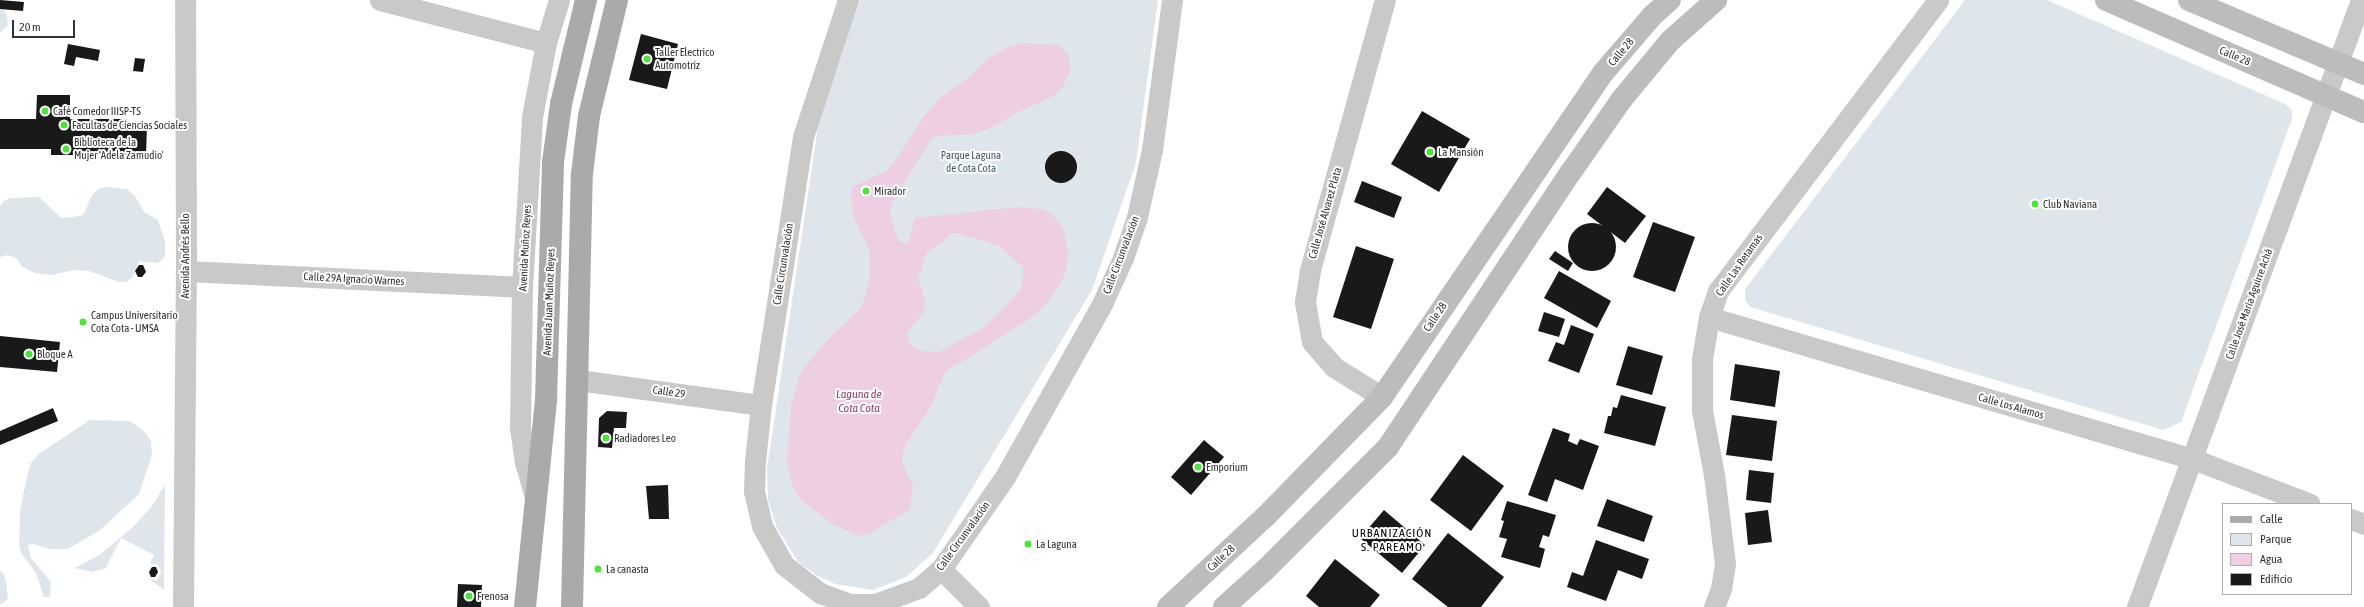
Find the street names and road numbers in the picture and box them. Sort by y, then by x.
street label: Calle 28 [1605,35,1637,69]
street label: Calle 28 [2217,44,2253,68]
street label: Calle José Alvarez Plata [1306,166,1344,260]
street label: Avenida Muñoz Reyes [516,204,534,292]
street label: Avenida Andrés Bello [178,213,192,299]
street label: Calle Circunvalación [1100,214,1142,296]
street label: Calle Circunvalación [770,222,796,306]
street label: Calle Las Retamas [1713,231,1765,299]
street label: Calle José María Aguirre Achá [2223,247,2275,361]
street label: Avenida Juan Muñoz Reyes [541,248,557,356]
street label: Calle 29A Ignacio Warnes [303,270,405,288]
street label: Calle 28 [1420,300,1450,334]
street label: Calle 29 [652,383,686,401]
street label: Calle Los Alamos [1977,390,2045,422]
street label: Calle Circunvalación [933,499,993,573]
street label: Calle 28 [1205,542,1237,574]

